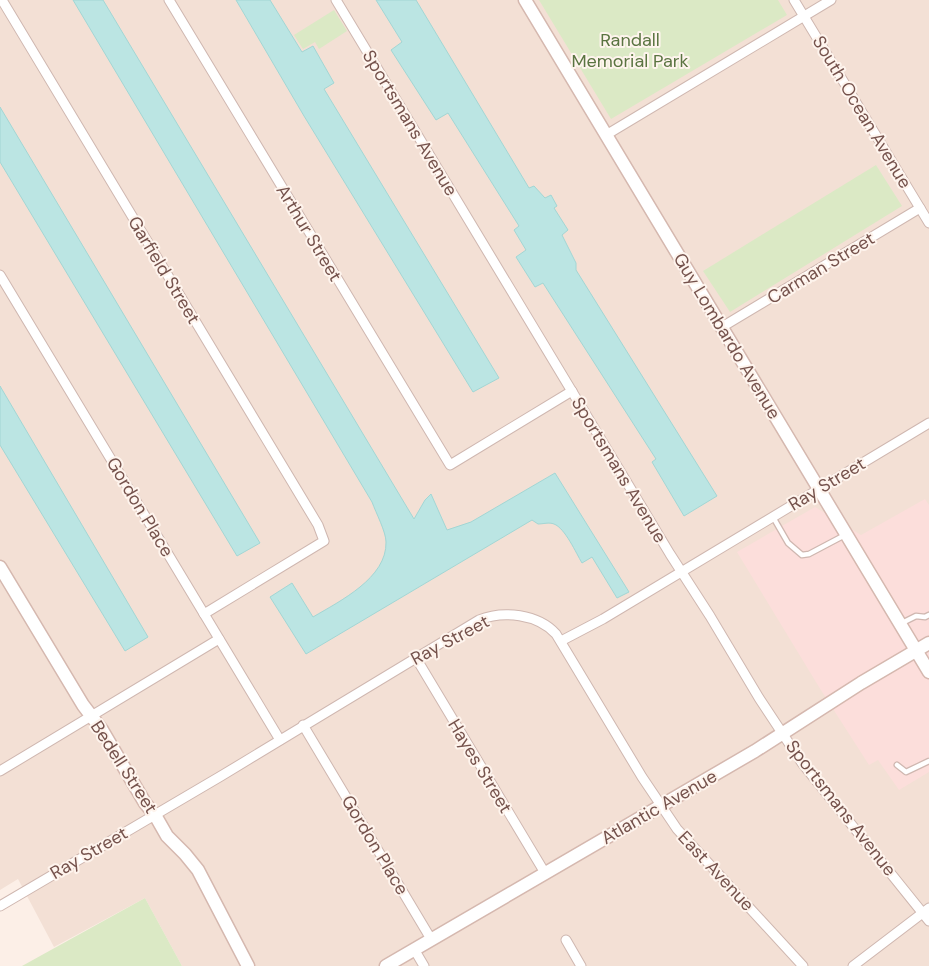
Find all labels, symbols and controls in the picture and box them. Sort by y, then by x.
park label: Randall Memorial Park [571,28,689,73]
street label: South Ocean Avenue [807,31,917,193]
street label: Sportsmans Avenue [357,46,463,200]
street label: Arthur Street [271,180,347,286]
street label: Garfield Street [122,212,206,328]
street label: Carman Street [763,226,879,310]
street label: Guy Lombardo Avenue [668,248,786,424]
street label: Sportsmans Avenue [566,393,672,547]
street label: Ray Street [784,452,870,516]
street label: Gordon Place [101,453,179,561]
street label: Ray Street [406,609,494,671]
street label: Hayes Street [442,714,518,818]
street label: Bedell Street [85,716,163,818]
street label: Sportsmans Avenue [780,735,902,881]
street label: Atlantic Avenue [597,764,721,850]
street label: Gordon Place [336,791,414,899]
street label: Ray Street [46,821,132,885]
street label: East Avenue [673,826,759,916]

